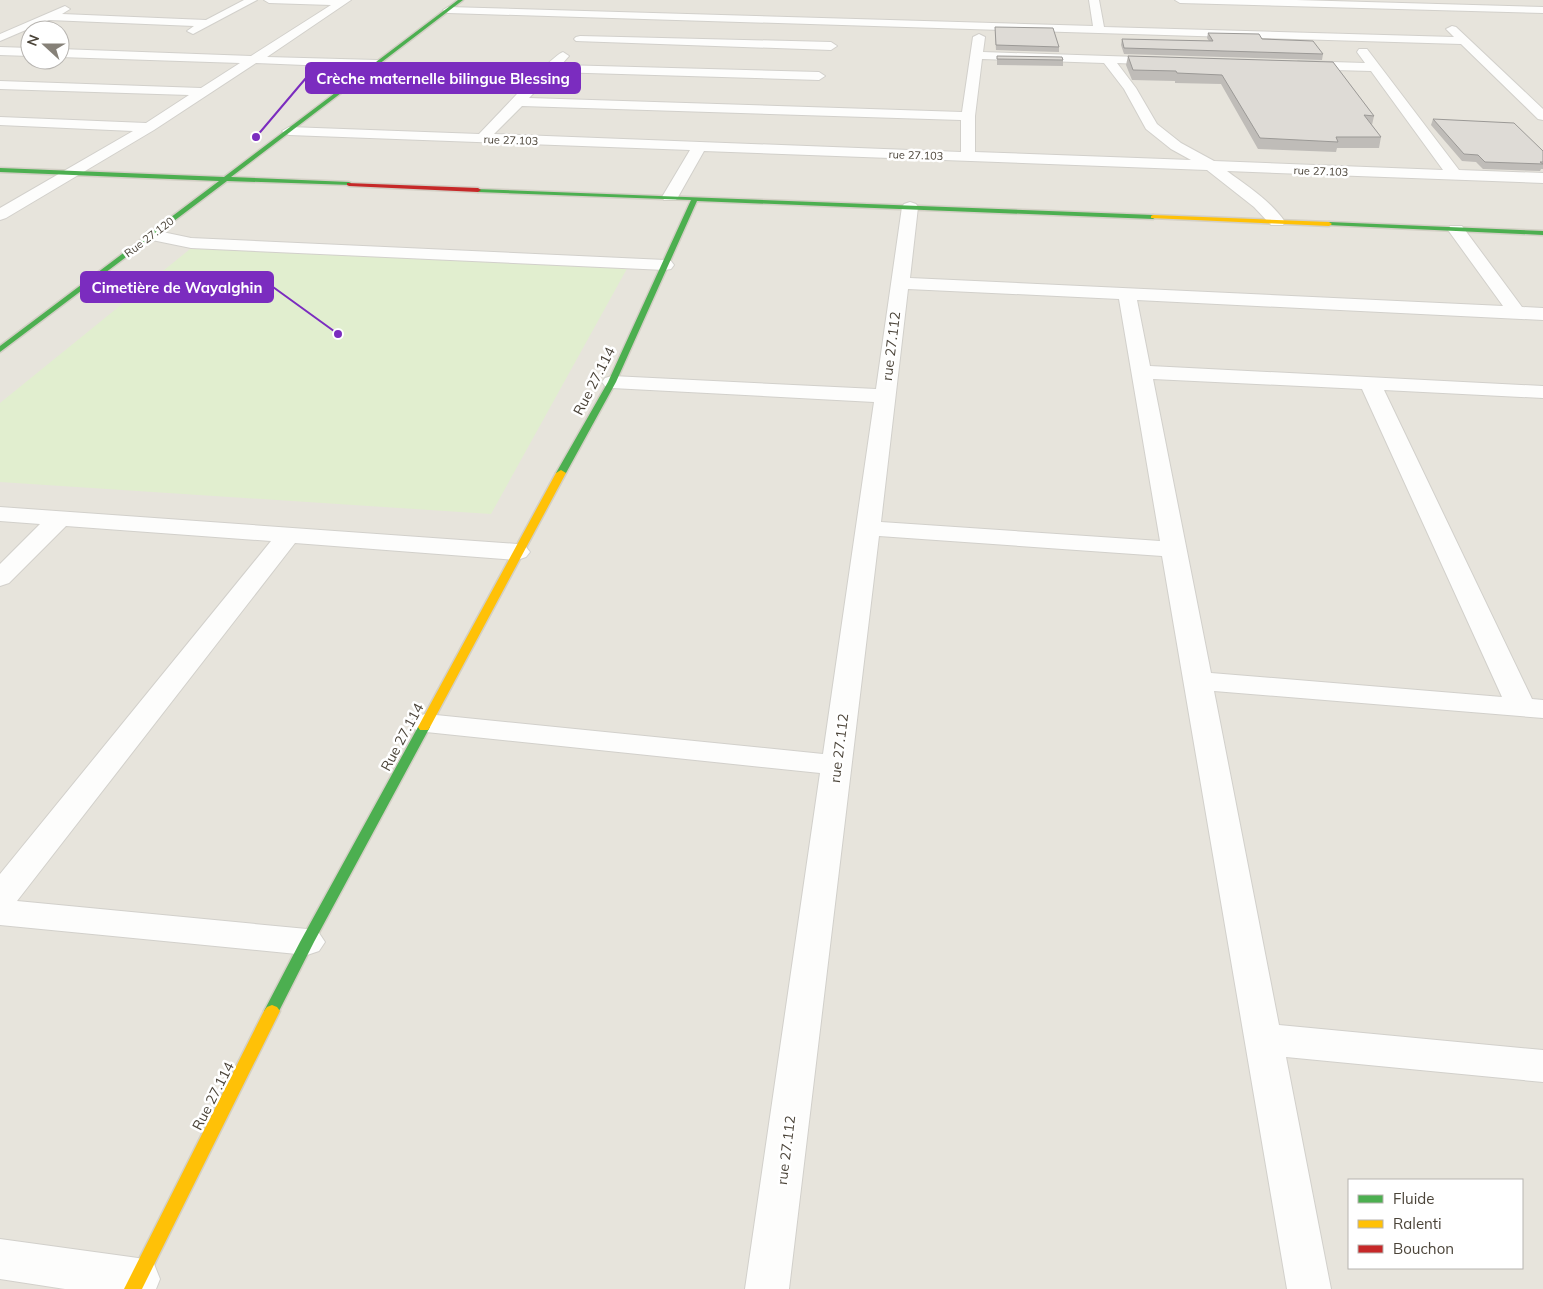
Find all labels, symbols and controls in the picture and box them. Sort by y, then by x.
north arrow [20,20,70,70]
text: N [23,32,43,49]
callout: Crèche maternelle bilingue Blessing [306,63,580,93]
text: Crèche maternelle bilingue Blessing [316,69,570,88]
street label: rue 27.103 [483,132,539,148]
street label: rue 27.103 [888,147,944,163]
street label: rue 27.103 [1293,163,1349,179]
street label: Rue 27.120 [121,214,177,260]
callout: Cimetière de Wayalghin [81,272,273,302]
text: Cimetière de Wayalghin [91,278,263,297]
street label: rue 27.112 [878,310,904,382]
street label: Rue 27.114 [569,343,619,418]
street label: Rue 27.114 [377,699,428,774]
street label: rue 27.112 [826,712,852,784]
street label: Rue 27.114 [188,1058,238,1133]
street label: rue 27.112 [773,1114,799,1186]
legend [1348,1179,1523,1269]
text: Fluide [1393,1189,1434,1208]
text: Ralenti [1393,1214,1442,1233]
text: Bouchon [1393,1239,1454,1258]

